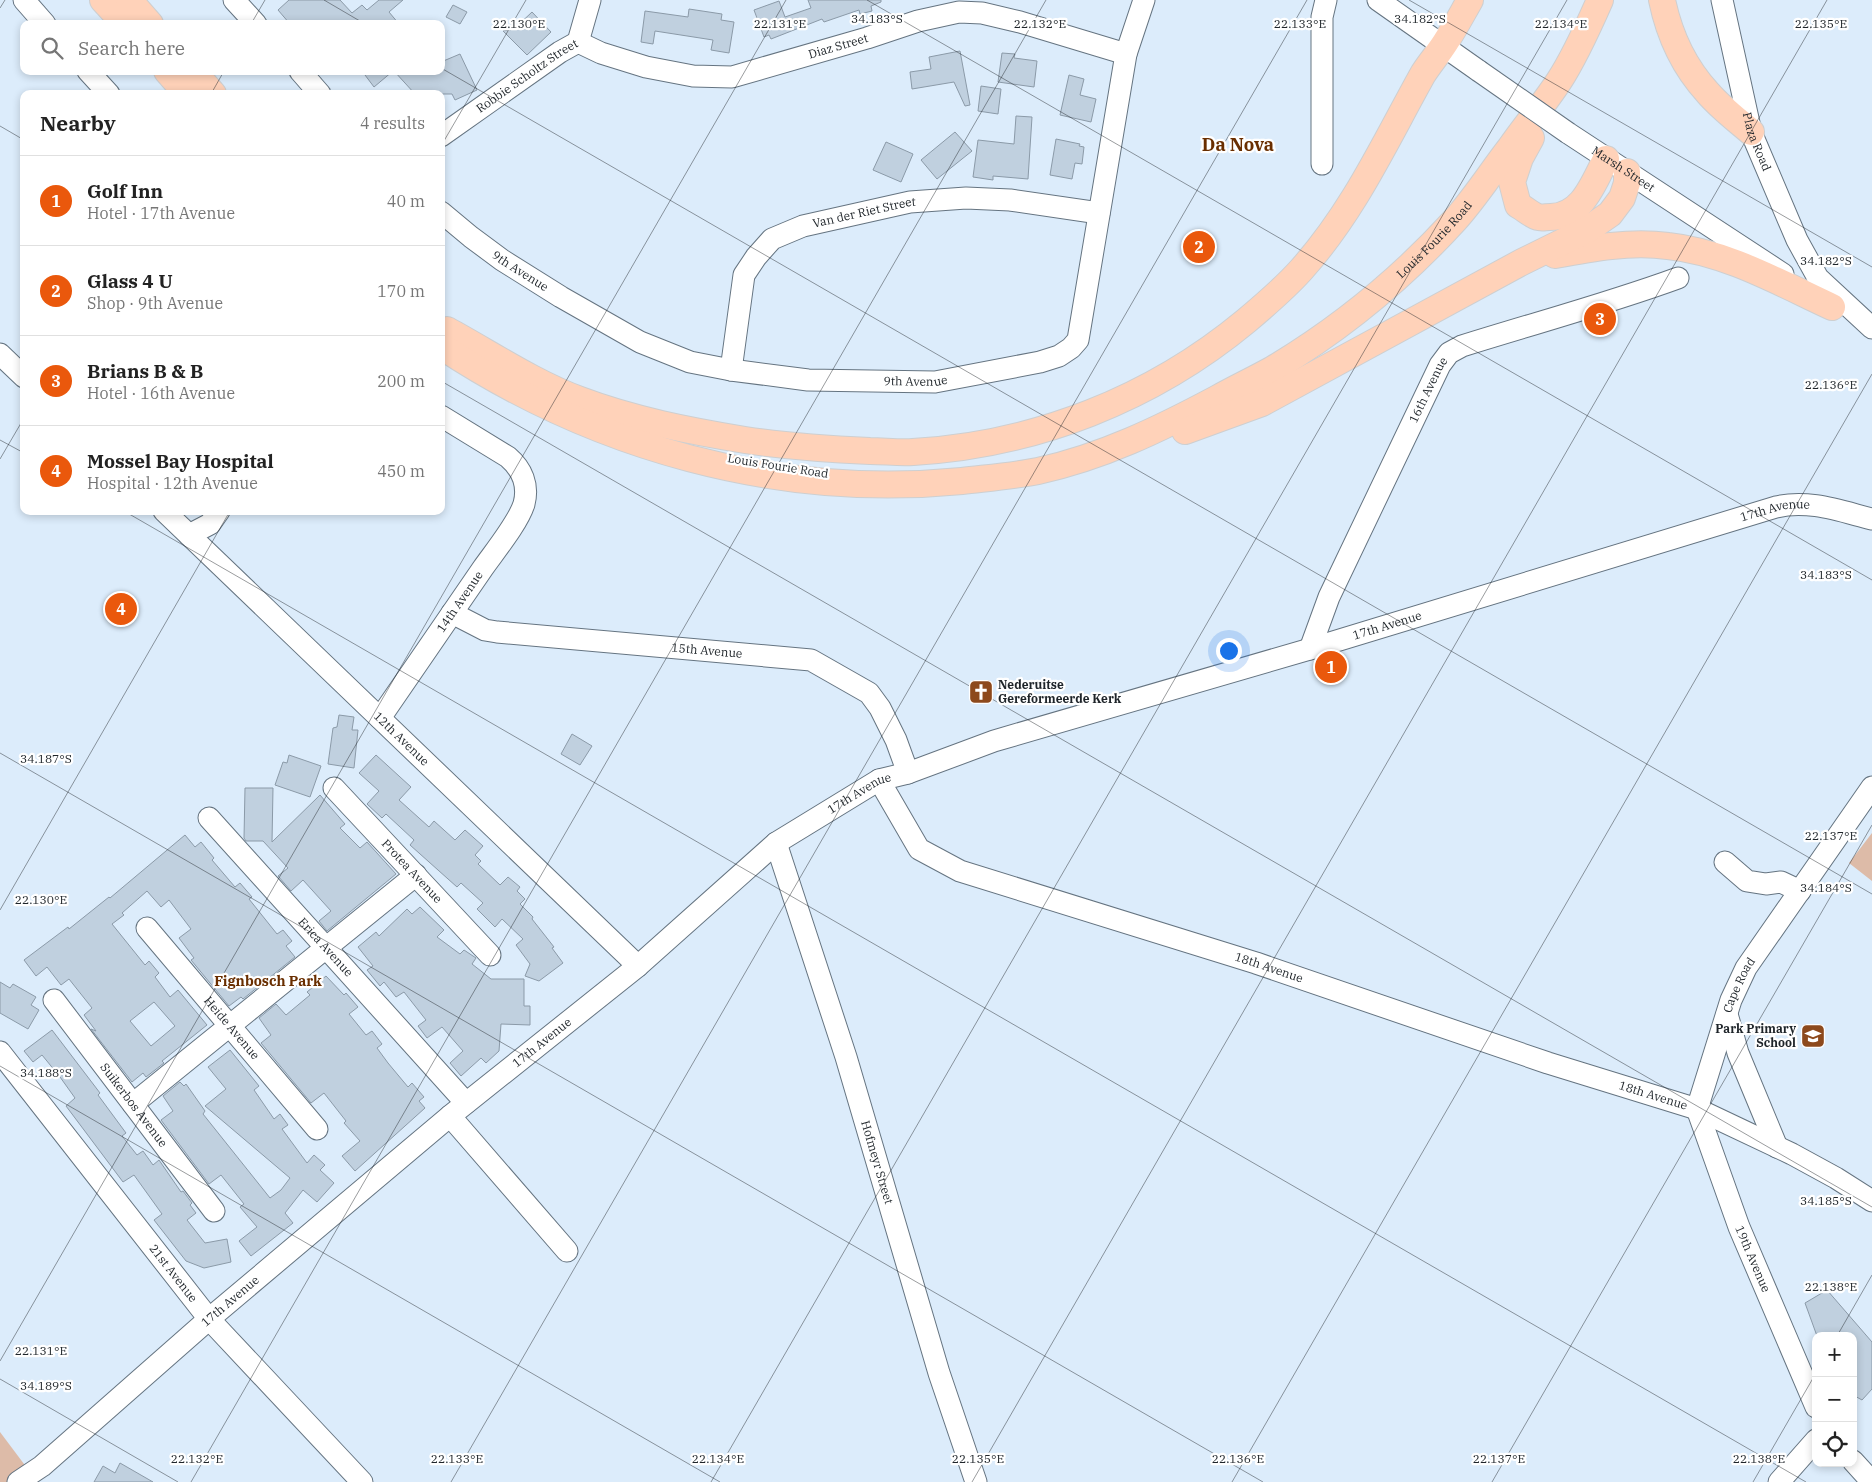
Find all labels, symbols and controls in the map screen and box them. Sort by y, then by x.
text: 34.183°S [851,11,903,26]
text: 34.182°S [1394,11,1446,26]
text: 22.130°E [493,16,545,31]
text: 22.131°E [754,16,806,31]
text: 22.132°E [1014,16,1066,31]
text: 22.133°E [1274,16,1326,31]
text: 22.134°E [1535,16,1587,31]
text: 22.135°E [1795,16,1847,31]
search box [20,20,445,75]
street label: Diaz Street [806,30,870,62]
icon: search [38,34,66,62]
text: Search here [78,36,185,60]
street label: Robbie Scholtz Street [473,36,580,116]
text: Nearby [40,109,116,137]
street label: Plaza Road [1740,111,1775,173]
text: 4 results [360,113,425,133]
district label: Da Nova [1202,133,1274,156]
street label: Marsh Street [1589,143,1658,195]
text: Golf Inn [87,179,163,203]
text: 1 [51,191,61,211]
text: 40 m [387,191,425,211]
street label: Van der Riet Street [811,194,916,231]
street label: Louis Fourie Road [1393,198,1475,281]
text: Hotel · 17th Avenue [87,203,235,223]
pin: 2 [1183,228,1215,266]
street label: 9th Avenue [489,247,551,294]
text: 34.182°S [1800,253,1852,268]
text: Glass 4 U [87,269,173,293]
text: 2 [51,281,61,301]
text: 170 m [377,281,425,301]
text: Shop · 9th Avenue [87,293,223,313]
pin: 3 [1584,300,1616,338]
street label: 16th Avenue [1406,354,1450,425]
text: Brians B & B [87,359,203,383]
text: 3 [51,371,61,391]
text: 200 m [377,371,425,391]
street label: 9th Avenue [883,372,949,389]
text: 22.136°E [1805,377,1857,392]
text: Hotel · 16th Avenue [87,383,235,403]
text: Mossel Bay Hospital [87,449,274,473]
street label: Louis Fourie Road [727,450,830,481]
text: 4 [51,461,61,481]
text: 450 m [377,461,425,481]
text: Hospital · 12th Avenue [87,473,258,493]
street label: 17th Avenue [1738,496,1811,524]
text: 34.183°S [1800,567,1852,582]
street label: 14th Avenue [433,568,486,635]
pin: 4 [105,590,137,628]
street label: 17th Avenue [1351,607,1423,643]
your location [1216,638,1242,664]
street label: 15th Avenue [671,640,743,661]
pin: 1 [1315,648,1347,686]
place label: Nederuitse Gereformeerde Kerk [998,677,1122,706]
church icon: Nederuitse Gereformeerde Kerk [968,679,994,705]
street label: 12th Avenue [371,708,433,769]
text: 34.187°S [20,751,72,766]
street label: 17th Avenue [824,769,892,817]
text: 22.137°E [1805,828,1857,843]
street label: Protea Avenue [379,836,446,906]
text: 34.184°S [1800,880,1852,895]
text: 22.130°E [15,892,67,907]
street label: Erica Avenue [295,914,356,980]
street label: 18th Avenue [1233,949,1305,986]
street label: Cape Road [1719,954,1758,1014]
district label: Fignbosch Park [214,972,322,990]
street label: Heide Avenue [201,993,263,1062]
street label: 17th Avenue [509,1014,574,1070]
place label: Park Primary School [1715,1021,1796,1050]
school or university icon: Park Primary School [1800,1023,1826,1049]
street label: Suikerbos Avenue [97,1060,171,1150]
text: 34.188°S [20,1065,72,1080]
street label: 18th Avenue [1617,1077,1690,1113]
street label: Hofmeyr Street [858,1119,897,1206]
text: 34.185°S [1800,1193,1852,1208]
street label: 19th Avenue [1732,1223,1774,1294]
street label: 21st Avenue [146,1241,201,1305]
street label: 17th Avenue [198,1272,262,1329]
text: 22.138°E [1805,1279,1857,1294]
map controls [1812,1332,1857,1467]
button: + [1812,1332,1857,1377]
text: 22.131°E [15,1343,67,1358]
button: − [1812,1377,1857,1422]
text: 34.189°S [20,1378,72,1393]
button: locate [1812,1422,1857,1467]
text: 22.132°E [171,1451,223,1466]
text: 22.133°E [431,1451,483,1466]
text: 22.134°E [692,1451,744,1466]
text: 22.135°E [952,1451,1004,1466]
text: 22.136°E [1212,1451,1264,1466]
text: 22.137°E [1473,1451,1525,1466]
text: 22.138°E [1733,1451,1785,1466]

